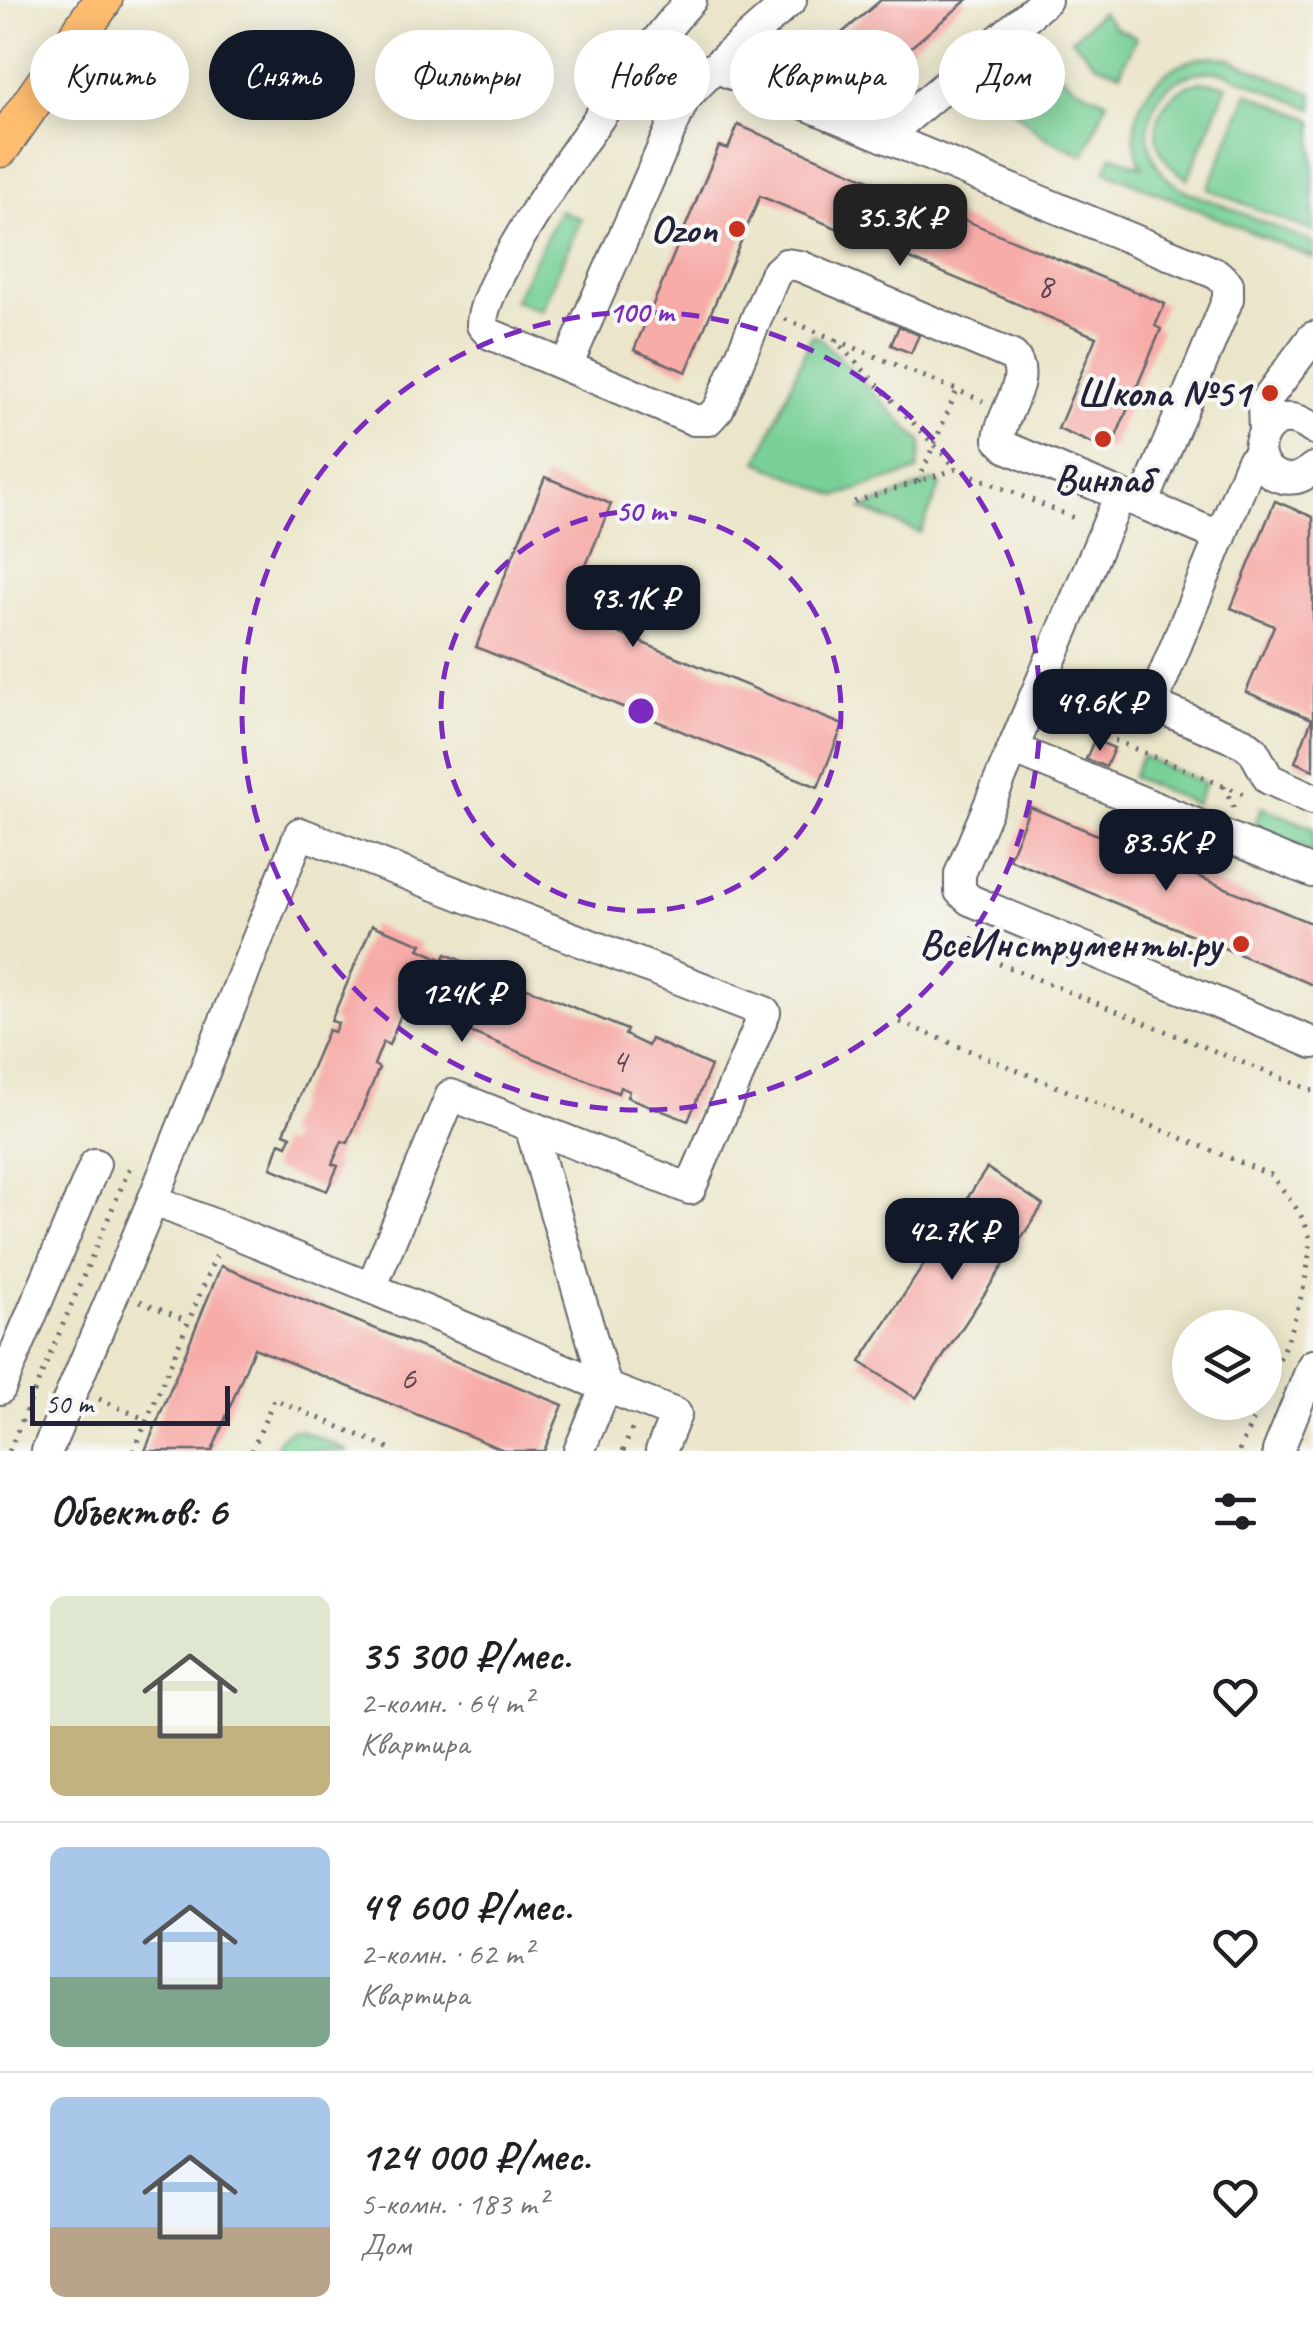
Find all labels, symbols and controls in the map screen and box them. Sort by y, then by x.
chip: Купить [30,30,189,120]
chip: Снять [209,30,355,120]
chip: Фильтры [375,30,554,120]
chip: Новое [574,30,710,120]
chip: Квартира [730,30,919,120]
chip: Дом [939,30,1065,120]
pin: 35.3K ₽ [808,184,992,269]
text: 35.3K ₽ [855,196,945,237]
place label: Ozon [650,204,718,254]
marker: Ozon [726,218,748,240]
house number: 8 [1037,263,1056,308]
text: 100 m [609,293,676,331]
place label: Школа №51 [1077,368,1254,418]
marker: Школа №51 [1259,382,1281,404]
marker: Винлаб [1092,428,1114,450]
place label: Винлаб [1054,454,1161,504]
text: 50 m [616,492,669,530]
pin: 93.1K ₽ [541,565,725,650]
text: 93.1K ₽ [588,577,678,618]
pin: 49.6K ₽ [1008,669,1192,754]
text: 49.6K ₽ [1055,681,1145,722]
centre of rings [623,693,659,729]
pin: 83.5K ₽ [1074,809,1258,894]
text: 83.5K ₽ [1121,821,1211,862]
place label: ВсеИнструменты.ру [919,919,1224,969]
marker: ВсеИнструменты.ру [1230,933,1252,955]
pin: 124K ₽ [381,960,543,1045]
text: 124K ₽ [420,972,504,1013]
house number: 4 [611,1038,630,1083]
pin: 42.7K ₽ [860,1198,1044,1283]
text: 42.7K ₽ [907,1210,997,1251]
map controls [1172,1310,1282,1420]
button: layers [1172,1310,1282,1420]
house number: 6 [400,1355,417,1400]
scale bar [30,1381,230,1426]
text: 50 m [45,1386,93,1421]
icon: filters [1208,1484,1263,1539]
text: Объектов: 6 [50,1485,227,1538]
text: 35 300 ₽/мес. [360,1629,571,1682]
icon: home [130,1636,250,1756]
icon: heart [1208,1669,1263,1724]
text: 2-комн. · 64 m² [360,1682,532,1723]
text: Квартира [360,1723,469,1764]
text: 49 600 ₽/мес. [360,1880,572,1933]
icon: home [130,1887,250,2007]
icon: heart [1208,1920,1263,1975]
text: 2-комн. · 62 m² [360,1933,532,1974]
text: Квартира [360,1974,469,2015]
text: 124 000 ₽/мес. [360,2130,590,2183]
icon: home [130,2137,250,2257]
icon: heart [1208,2170,1263,2225]
text: 5-комн. · 183 m² [360,2183,547,2224]
text: Дом [360,2224,411,2265]

